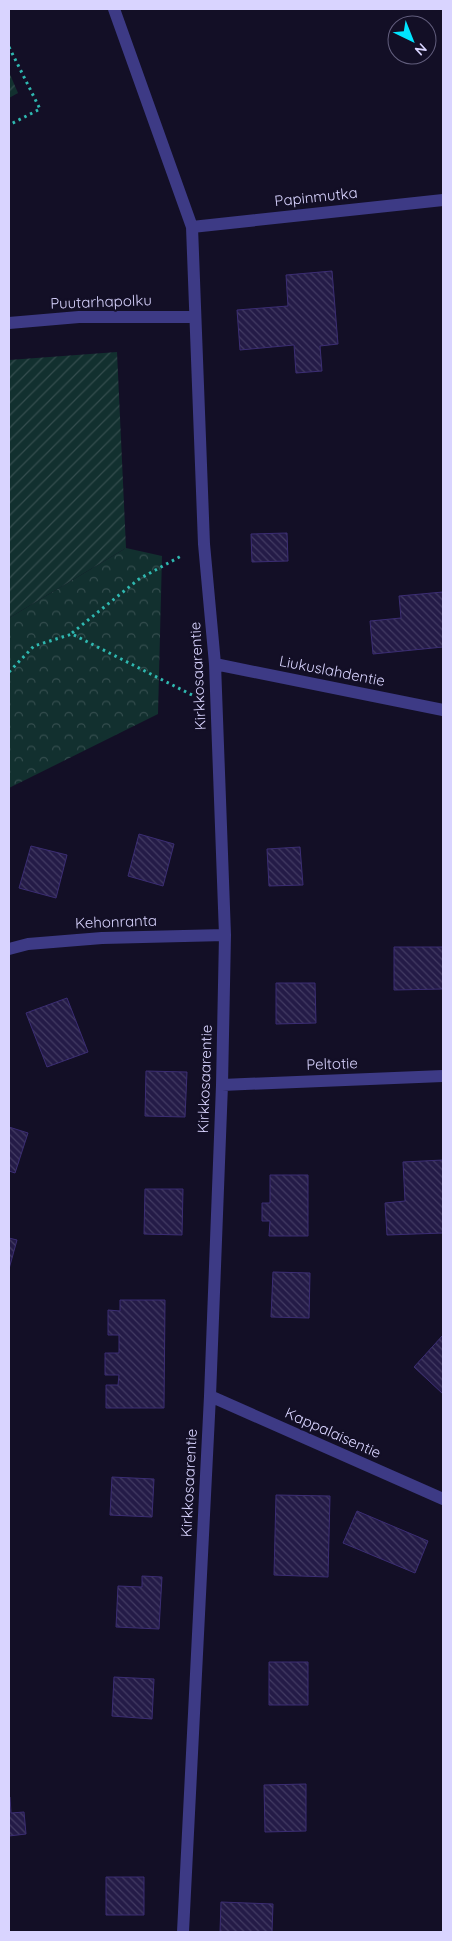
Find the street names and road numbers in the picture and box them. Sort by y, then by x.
street label: Papinmutka [274,183,358,210]
street label: Puutarhapolku [50,290,152,313]
street label: Kirkkosaarentie [185,621,210,731]
street label: Liukuslahdentie [278,651,387,690]
street label: Kehonranta [75,911,157,932]
street label: Kirkkosaarentie [193,1024,216,1134]
street label: Peltotie [306,1053,358,1074]
street label: Kappalaisentie [282,1403,384,1462]
street label: Kirkkosaarentie [176,1428,201,1538]

